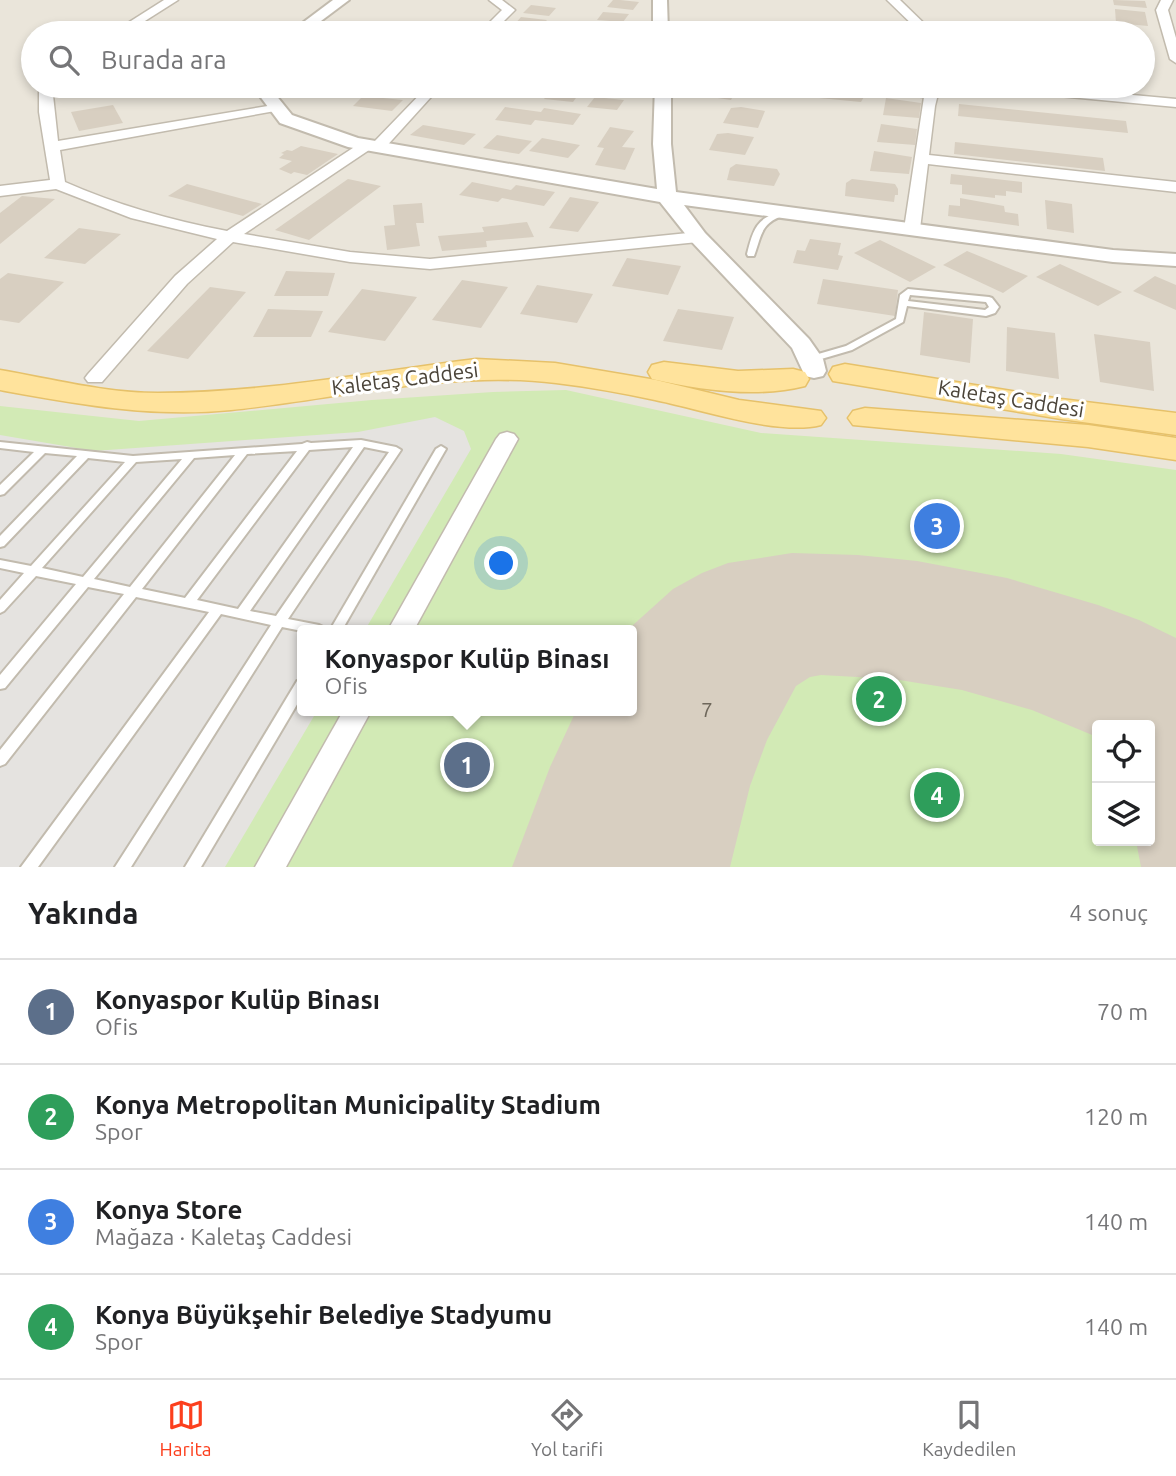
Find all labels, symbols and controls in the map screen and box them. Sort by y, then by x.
search box [21,21,1155,98]
icon: search [45,41,83,79]
text: Burada ara [101,45,227,74]
street label: Kaletaş Caddesi [330,357,480,399]
street label: Kaletaş Caddesi [936,375,1086,421]
pin: 3 [914,500,960,552]
your location [484,546,518,580]
popup [297,625,637,716]
text: Konyaspor Kulüp Binası [325,644,609,673]
text: Ofis [325,673,368,698]
pin: 2 [856,673,902,725]
house number: 7 [701,697,713,721]
map controls [1092,720,1155,846]
button: locate [1092,720,1155,783]
pin: 1 [444,739,490,791]
pin: 4 [914,769,960,821]
button: layers [1092,783,1155,846]
text: Yakında [28,896,139,930]
text: 4 sonuç [1069,900,1148,925]
text: Konyaspor Kulüp Binası [95,985,380,1014]
text: 1 [45,999,57,1024]
text: 70 m [1097,999,1148,1024]
text: Ofis [95,1014,138,1039]
text: Konya Metropolitan Municipality Stadium [95,1090,601,1119]
text: 2 [45,1104,57,1129]
text: 120 m [1084,1104,1148,1129]
text: Spor [95,1119,143,1144]
text: Konya Store [95,1195,243,1224]
text: 3 [45,1209,57,1234]
text: 140 m [1084,1209,1148,1234]
text: Mağaza · Kaletaş Caddesi [95,1224,352,1249]
text: Konya Büyükşehir Belediye Stadyumu [95,1300,552,1329]
text: 4 [45,1314,57,1339]
text: 140 m [1084,1314,1148,1339]
text: Spor [95,1329,143,1354]
tab: Harita [160,1396,212,1460]
tab: Yol tarifi [531,1396,603,1460]
tab: Kaydedilen [922,1396,1016,1460]

